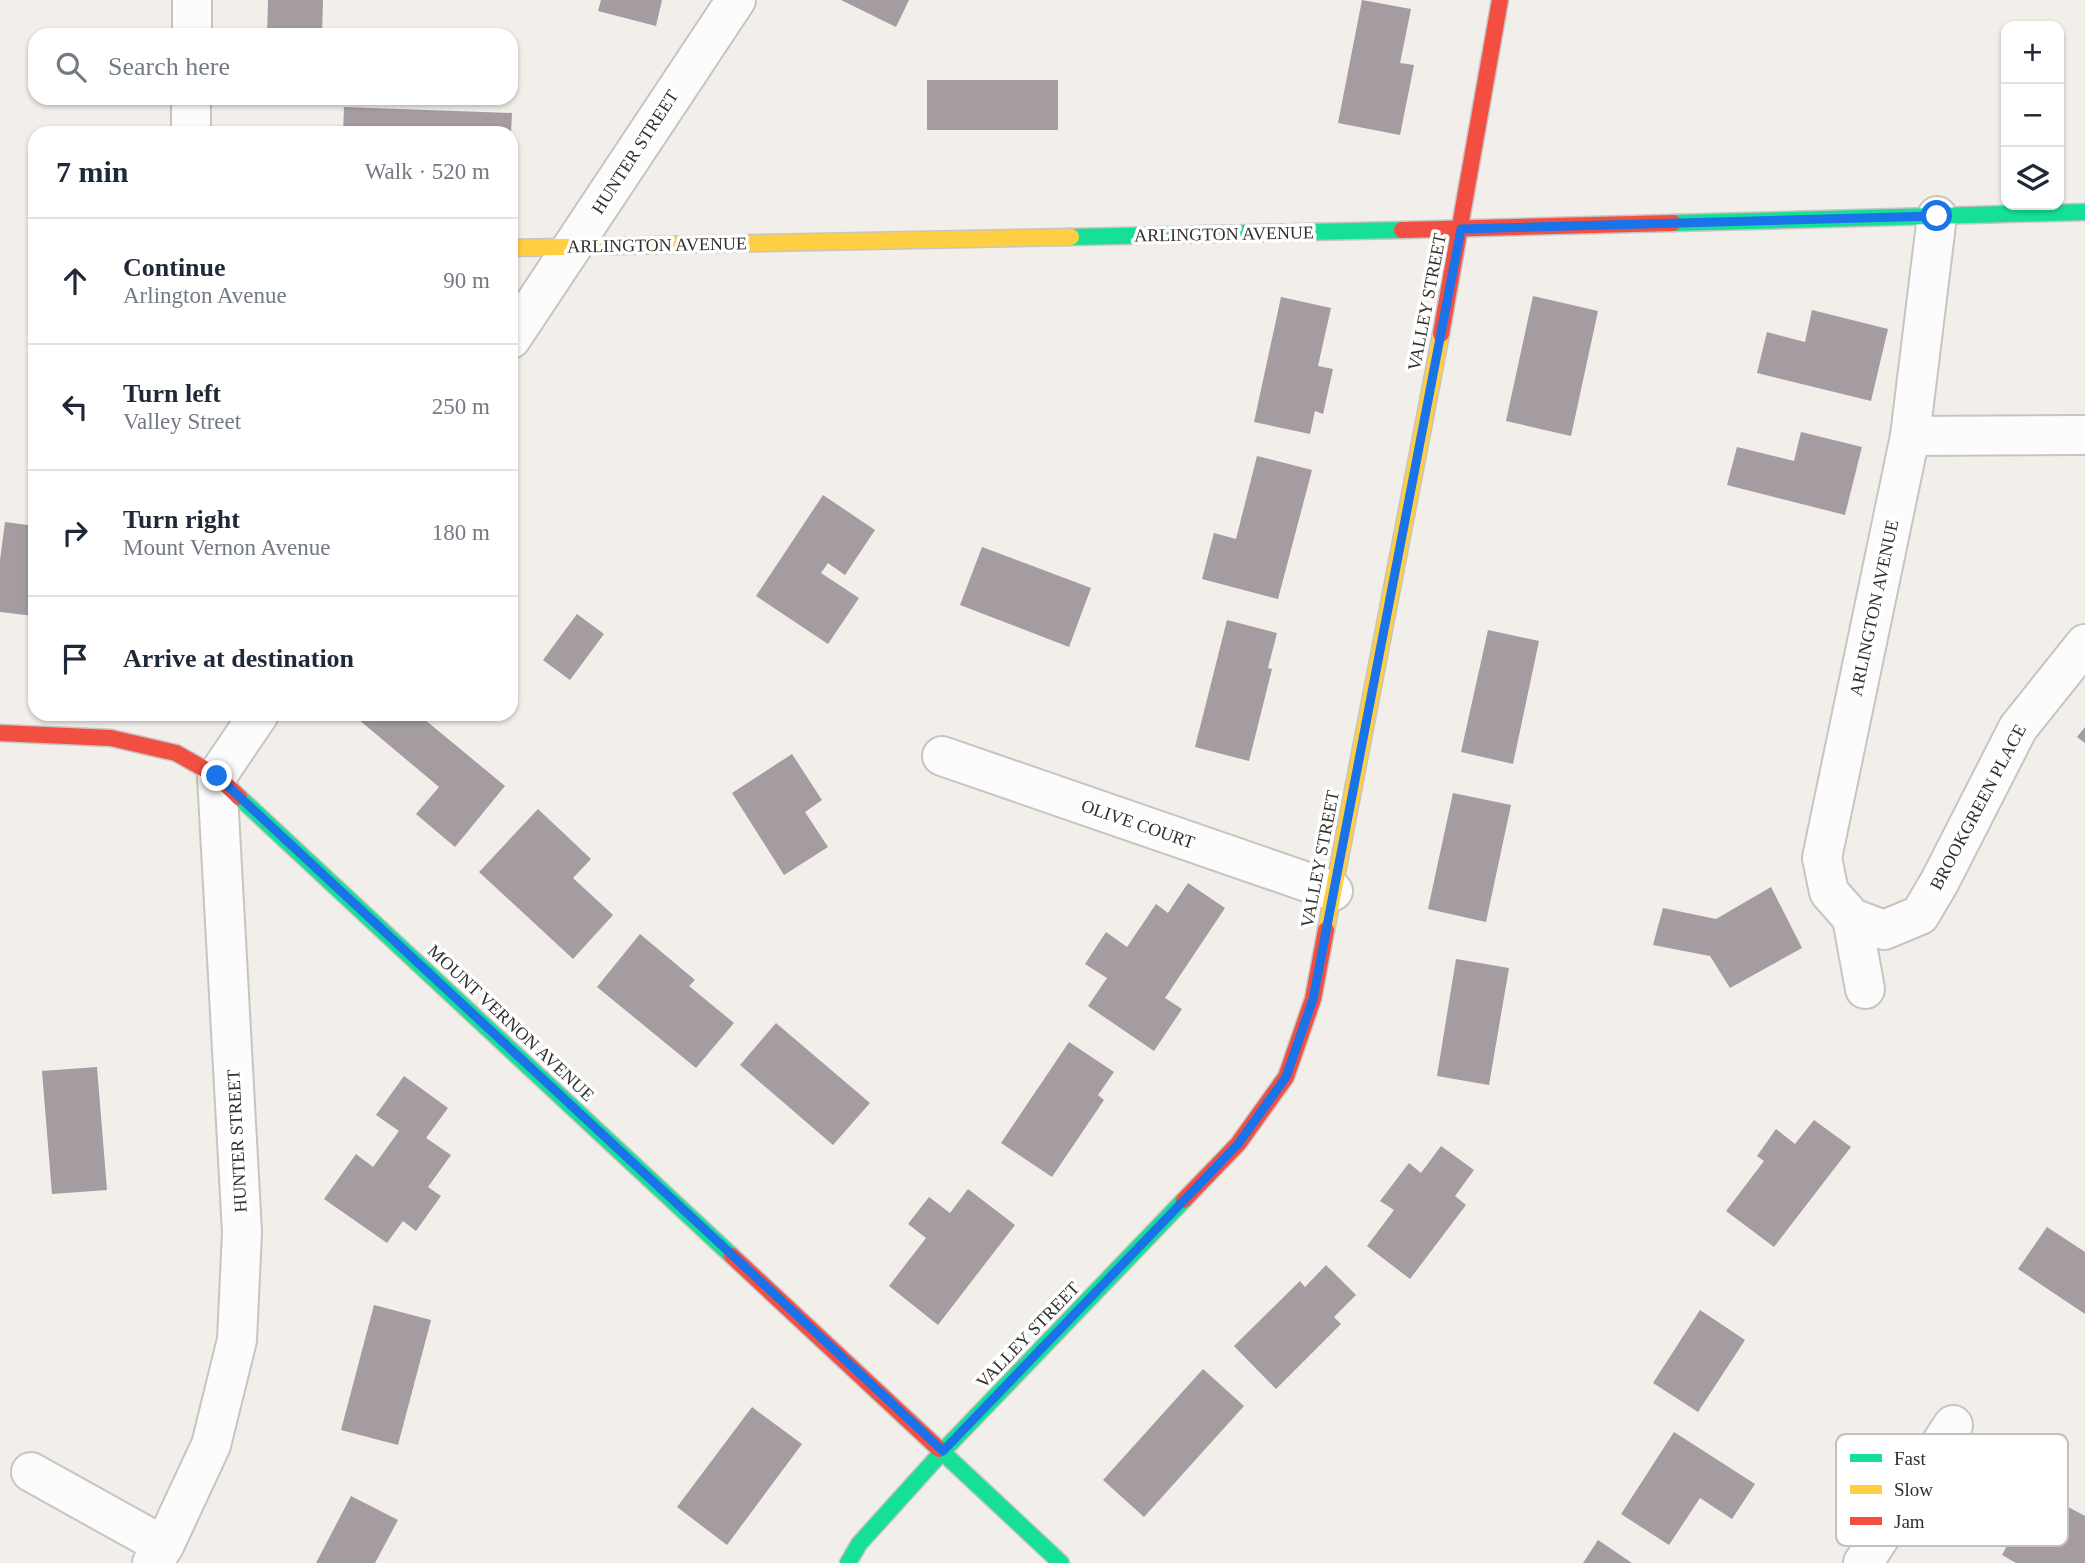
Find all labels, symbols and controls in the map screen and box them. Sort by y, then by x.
map controls [2001,21,2064,210]
button: + [2001,21,2064,84]
search box [28,28,518,105]
icon: search [52,48,90,86]
text: Search here [108,52,230,81]
button: − [2001,84,2064,147]
street label: HUNTER STREET [588,86,682,218]
button: layers [2001,147,2064,210]
text: 7 min [56,155,129,188]
text: Walk · 520 m [365,159,490,184]
route start [1921,200,1952,231]
street label: ARLINGTON AVENUE [1134,222,1314,246]
street label: VALLEY STREET [1404,232,1450,372]
street label: ARLINGTON AVENUE [567,233,747,257]
text: Continue [123,253,226,282]
icon: ahead [56,262,94,300]
text: 90 m [443,268,490,293]
text: Arlington Avenue [123,283,287,308]
text: Turn left [123,379,221,408]
icon: left [56,388,94,426]
text: 250 m [432,394,490,419]
text: Valley Street [123,409,241,434]
text: Turn right [123,505,240,534]
icon: right [56,514,94,552]
street label: ARLINGTON AVENUE [1846,518,1902,698]
text: 180 m [432,520,490,545]
text: Mount Vernon Avenue [123,535,330,560]
icon: arrive [56,640,94,678]
text: Arrive at destination [123,644,354,673]
street label: BROOKGREEN PLACE [1926,721,2030,893]
route end [201,760,232,791]
street label: VALLEY STREET [1297,789,1343,929]
street label: OLIVE COURT [1079,795,1197,853]
street label: MOUNT VERNON AVENUE [424,941,598,1105]
street label: HUNTER STREET [223,1069,251,1213]
street label: VALLEY STREET [972,1278,1084,1392]
legend [1836,1434,2068,1546]
text: Fast [1894,1448,1926,1469]
text: Slow [1894,1479,1933,1500]
text: Jam [1894,1511,1925,1532]

